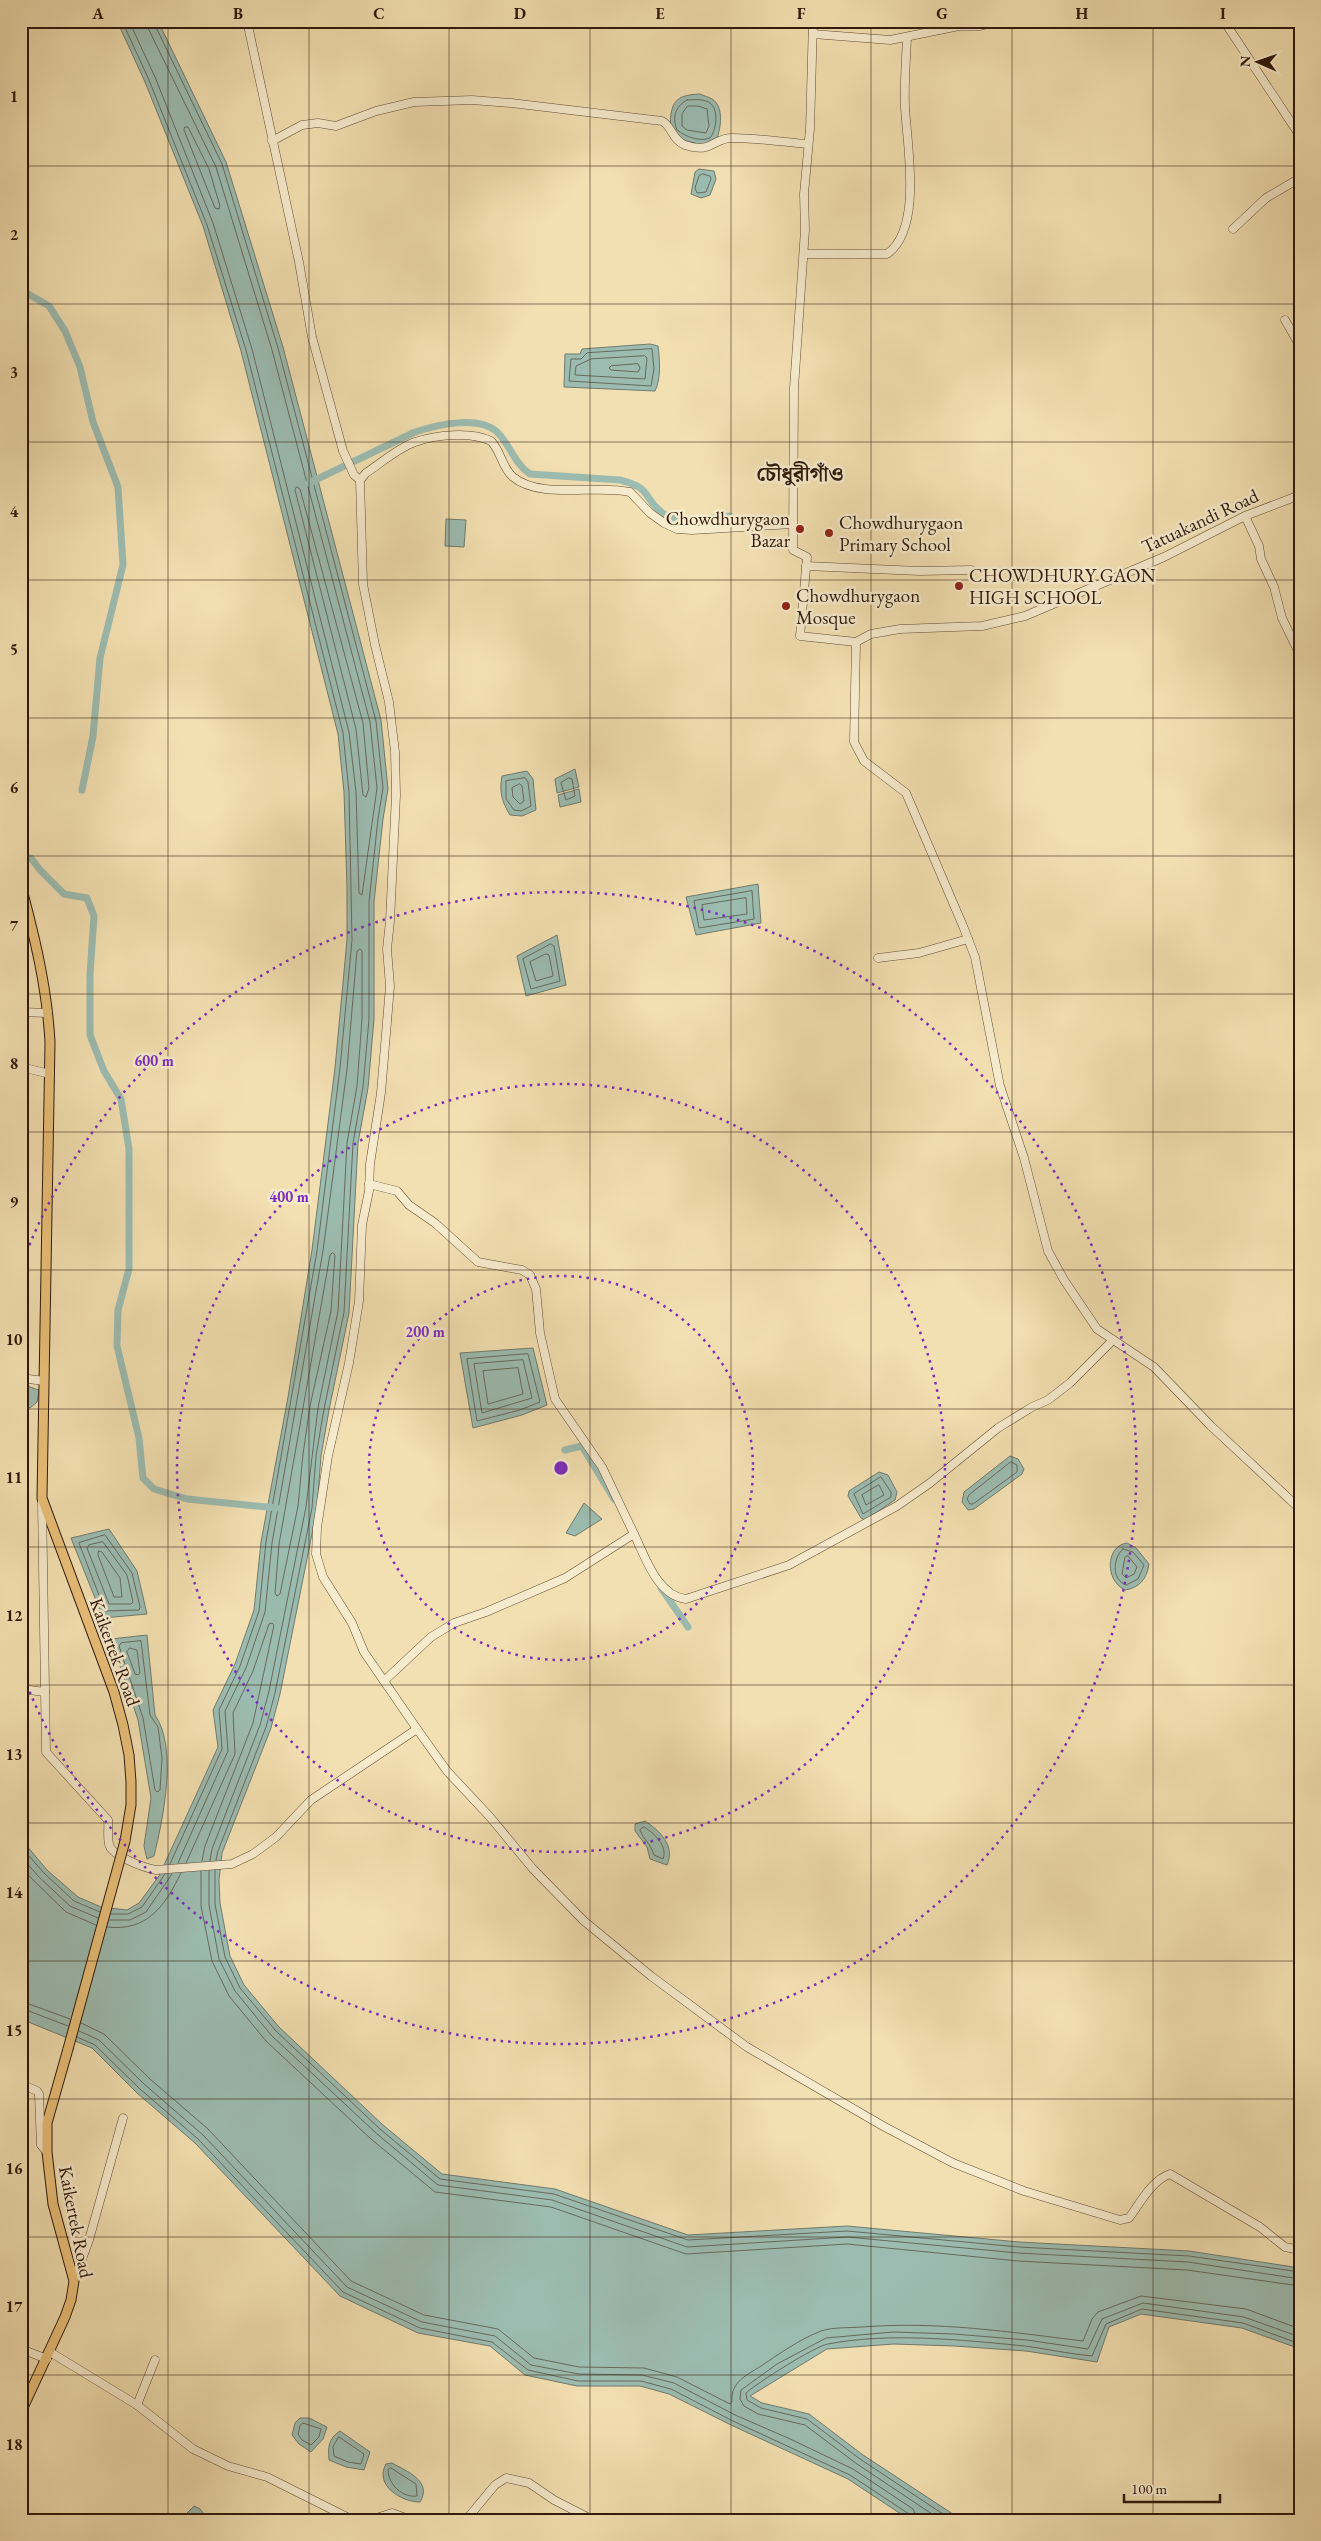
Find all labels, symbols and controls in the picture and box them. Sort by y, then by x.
text: A [91,3,104,24]
text: B [233,3,243,24]
text: C [373,3,385,24]
text: D [514,3,526,24]
text: E [655,3,665,24]
text: F [797,3,806,24]
text: G [936,3,948,24]
text: H [1076,3,1089,24]
text: I [1220,3,1226,24]
north arrow [1234,38,1284,88]
text: N [1236,55,1254,68]
text: 1 [10,86,18,107]
text: 2 [10,224,19,245]
text: 3 [10,362,18,383]
district label: চৌধুরীগাঁও [756,460,844,487]
street label: Tatuakandi Road [1138,483,1263,559]
text: 4 [10,501,19,522]
place label: Chowdhurygaon Bazar [666,506,791,553]
place label: Chowdhurygaon Primary School [839,510,963,557]
marker: Chowdhurygaon Bazar [794,523,806,535]
marker: Chowdhurygaon Primary School [823,527,835,539]
place label: CHOWDHURY GAON HIGH SCHOOL [969,563,1156,610]
marker: CHOWDHURY GAON HIGH SCHOOL [953,580,965,592]
place label: Chowdhurygaon Mosque [796,583,920,630]
marker: Chowdhurygaon Mosque [780,600,792,612]
text: 5 [10,639,18,660]
text: 6 [10,777,19,798]
text: 7 [10,915,19,936]
text: 600 m [134,1051,174,1070]
text: 8 [10,1053,18,1074]
text: 400 m [269,1187,309,1206]
text: 9 [10,1191,19,1212]
text: 200 m [405,1322,445,1341]
text: 10 [6,1329,23,1350]
centre of rings [552,1459,570,1477]
text: 11 [6,1467,22,1488]
street label: Kaikertek Road [84,1594,146,1710]
text: 12 [6,1605,23,1626]
text: 13 [6,1744,22,1765]
text: 14 [6,1882,23,1903]
text: 15 [6,2020,22,2041]
text: 16 [6,2158,23,2179]
street label: Kaikertek Road [53,2164,99,2281]
text: 17 [6,2296,23,2317]
text: 18 [6,2434,22,2455]
scale bar [1124,2471,1220,2503]
text: 100 m [1131,2479,1168,2498]

